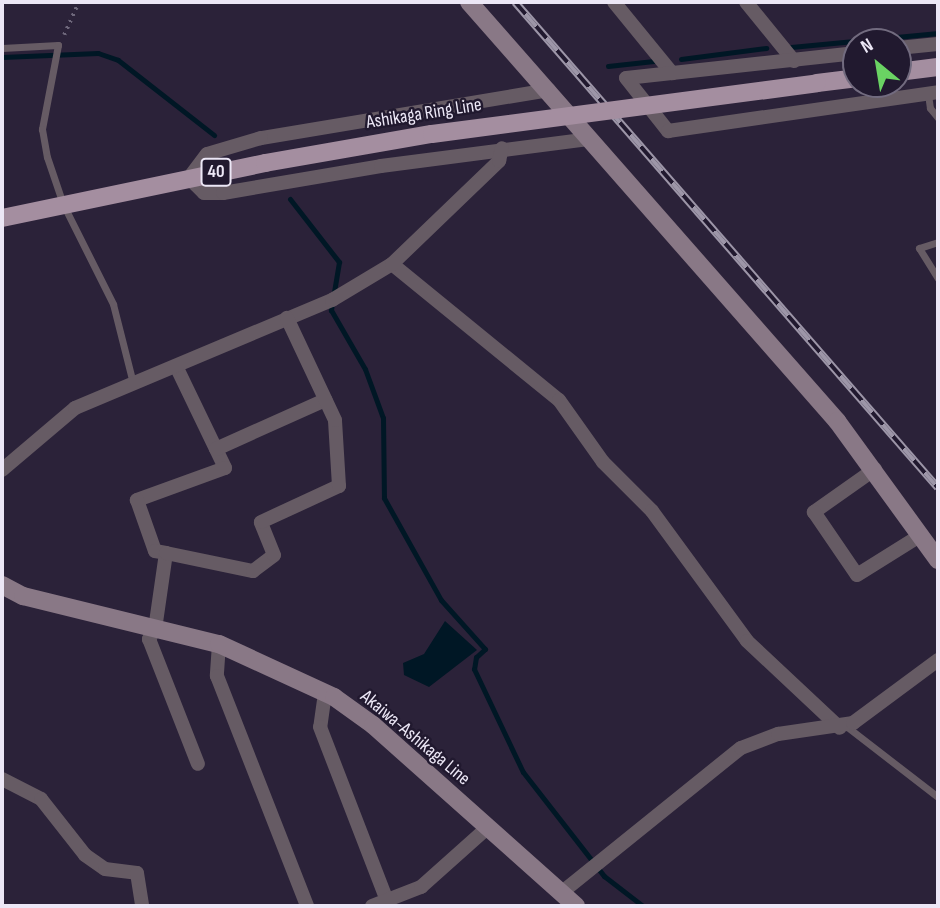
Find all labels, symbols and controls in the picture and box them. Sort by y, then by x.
north arrow [842,28,912,98]
text: N [857,34,877,59]
street label: Ashikaga Ring Line [365,94,483,134]
road number: 40 [200,158,232,187]
street label: Akaiwa-Ashikaga Line [356,686,474,790]

